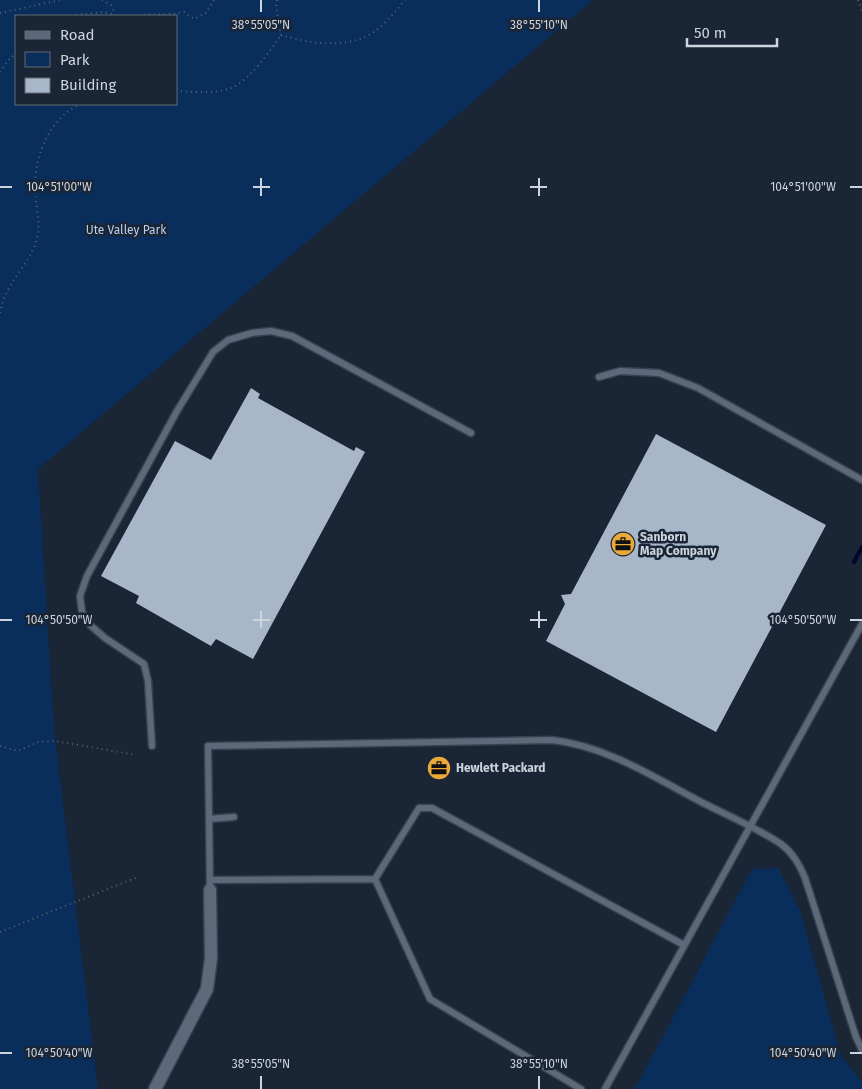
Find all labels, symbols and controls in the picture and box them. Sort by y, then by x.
legend [15,15,178,105]
scale bar [687,15,777,47]
text: 38°55'05"N [232,18,290,32]
text: 38°55'10"N [510,18,568,32]
text: 50 m [694,24,727,42]
text: Road [60,26,95,44]
text: Park [60,51,90,69]
text: Building [60,76,116,94]
text: 104°51'00"W [26,180,92,194]
text: 104°51'00"W [770,180,836,194]
park label: Ute Valley Park [86,223,167,237]
place label: Sanborn Map Company [640,530,717,558]
office icon: Sanborn Map Company [610,531,636,557]
text: 104°50'50"W [25,613,93,627]
text: 104°50'50"W [769,613,837,627]
office icon: Hewlett Packard [426,755,452,781]
place label: Hewlett Packard [456,761,545,775]
text: 104°50'40"W [26,1046,93,1060]
text: 104°50'40"W [770,1046,837,1060]
text: 38°55'05"N [232,1057,290,1071]
text: 38°55'10"N [510,1057,568,1071]

